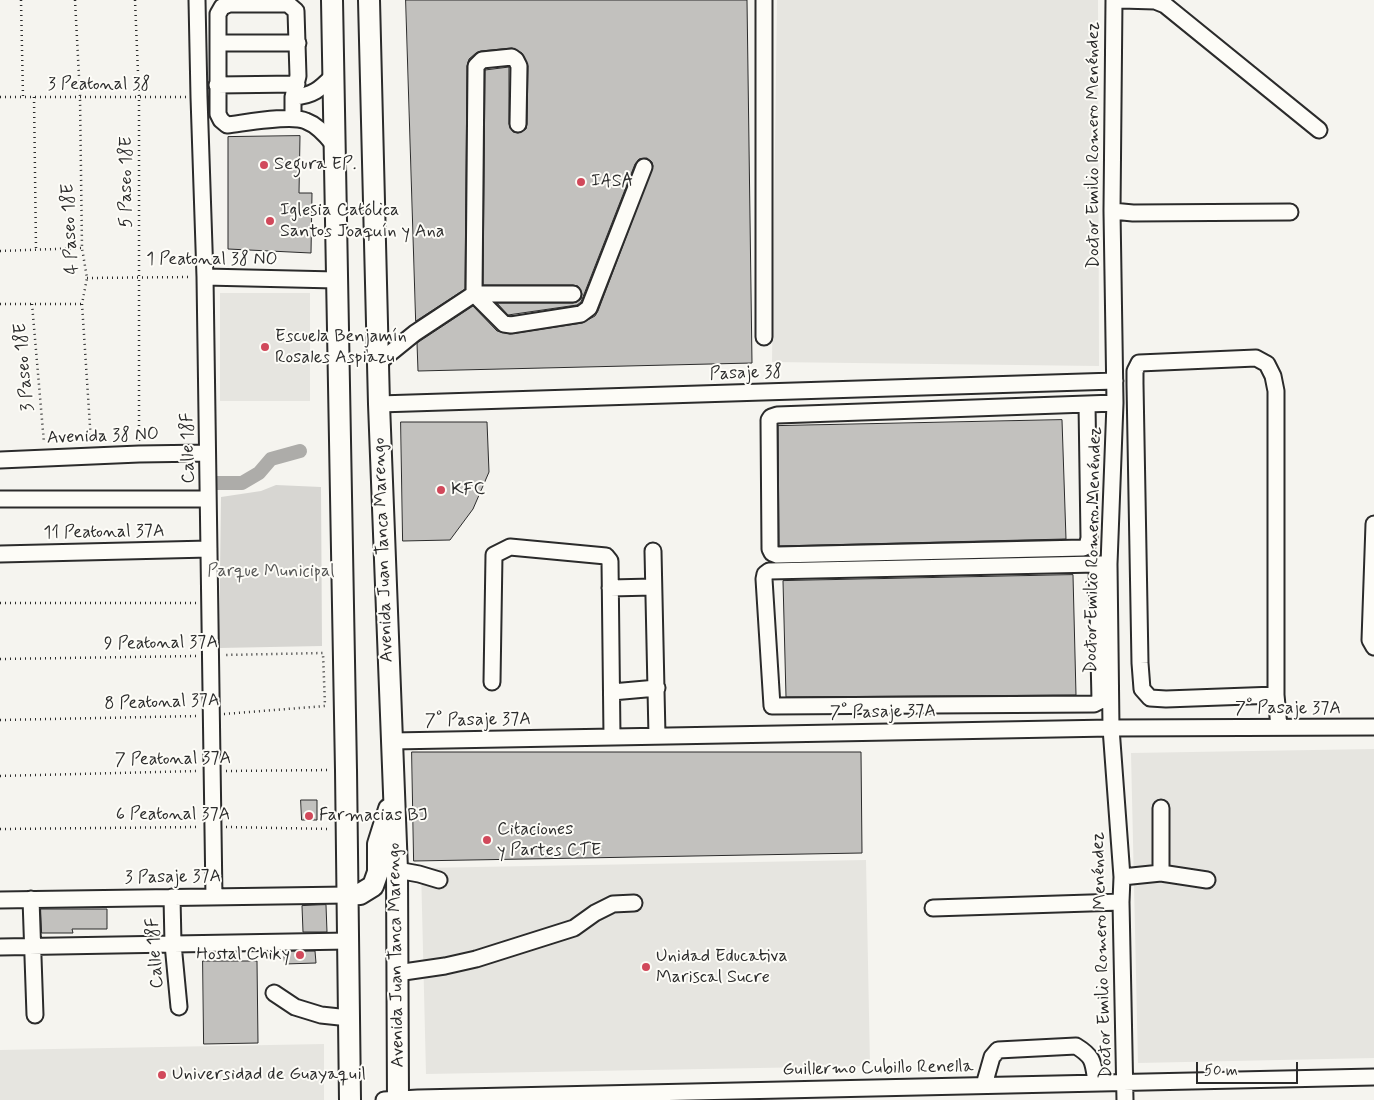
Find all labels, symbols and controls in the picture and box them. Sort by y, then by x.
street label: Doctor Emilio Romero Menéndez [1083,22,1105,268]
street label: 3 Peatonal 38 [48,74,150,96]
street label: 5 Paseo 18E [116,136,138,228]
place label: Segura EP. [274,154,357,176]
marker: Segura EP. [258,159,270,171]
place label: IASA [591,171,634,193]
marker: IASA [575,176,587,188]
street label: 4 Paseo 18E [58,183,84,275]
place label: Iglesia Católica Santos Joaquín y Ana [280,200,445,242]
marker: Iglesia Católica Santos Joaquín y Ana [264,215,276,227]
street label: 1 Peatonal 38 NO [146,249,278,271]
street label: 3 Paseo 18E [10,322,40,412]
place label: Escuela Benjamín Rosales Aspiazu [275,326,407,368]
marker: Escuela Benjamín Rosales Aspiazu [259,341,271,353]
street label: Pasaje 38 [709,362,783,386]
street label: Calle 18F [178,412,200,484]
street label: Avenida 38 NO [47,424,159,450]
street label: Doctor Emilio Romero Menéndez [1081,426,1107,674]
street label: Avenida Juan Tanca Marengo [369,437,399,663]
place label: KFC [451,479,485,501]
marker: KFC [435,484,447,496]
street label: 11 Peatonal 37A [43,521,165,545]
park label: Parque Municipal [207,561,335,583]
street label: 9 Peatonal 37A [104,632,218,656]
street label: 8 Peatonal 37A [104,690,220,716]
street label: 7° Pasaje 37A [1235,698,1341,720]
street label: 7° Pasaje 37A [830,701,936,725]
street label: 7° Pasaje 37A [425,709,531,733]
street label: 7 Peatonal 37A [115,748,231,772]
street label: 6 Peatonal 37A [116,804,230,826]
place label: Farmacias BJ [319,805,428,827]
marker: Farmacias BJ [303,810,315,822]
place label: Citaciones y Partes CTE [497,819,601,862]
street label: Doctor Emilio Romero Menéndez [1088,831,1118,1079]
marker: Citaciones y Partes CTE [481,834,493,846]
street label: Avenida Juan Tanca Marengo [384,842,410,1068]
street label: 3 Pasaje 37A [125,866,221,890]
street label: Calle 18F [143,917,169,989]
place label: Hostal Chiky [196,944,290,966]
place label: Unidad Educativa Mariscal Sucre [656,946,788,989]
marker: Hostal Chiky [294,949,306,961]
marker: Unidad Educativa Mariscal Sucre [640,961,652,973]
scale bar [1199,1052,1302,1084]
street label: Guillermo Cubillo Renella [782,1057,974,1081]
text: 50 m [1204,1061,1238,1081]
place label: Universidad de Guayaquil [172,1064,366,1086]
marker: Universidad de Guayaquil [156,1069,168,1081]

